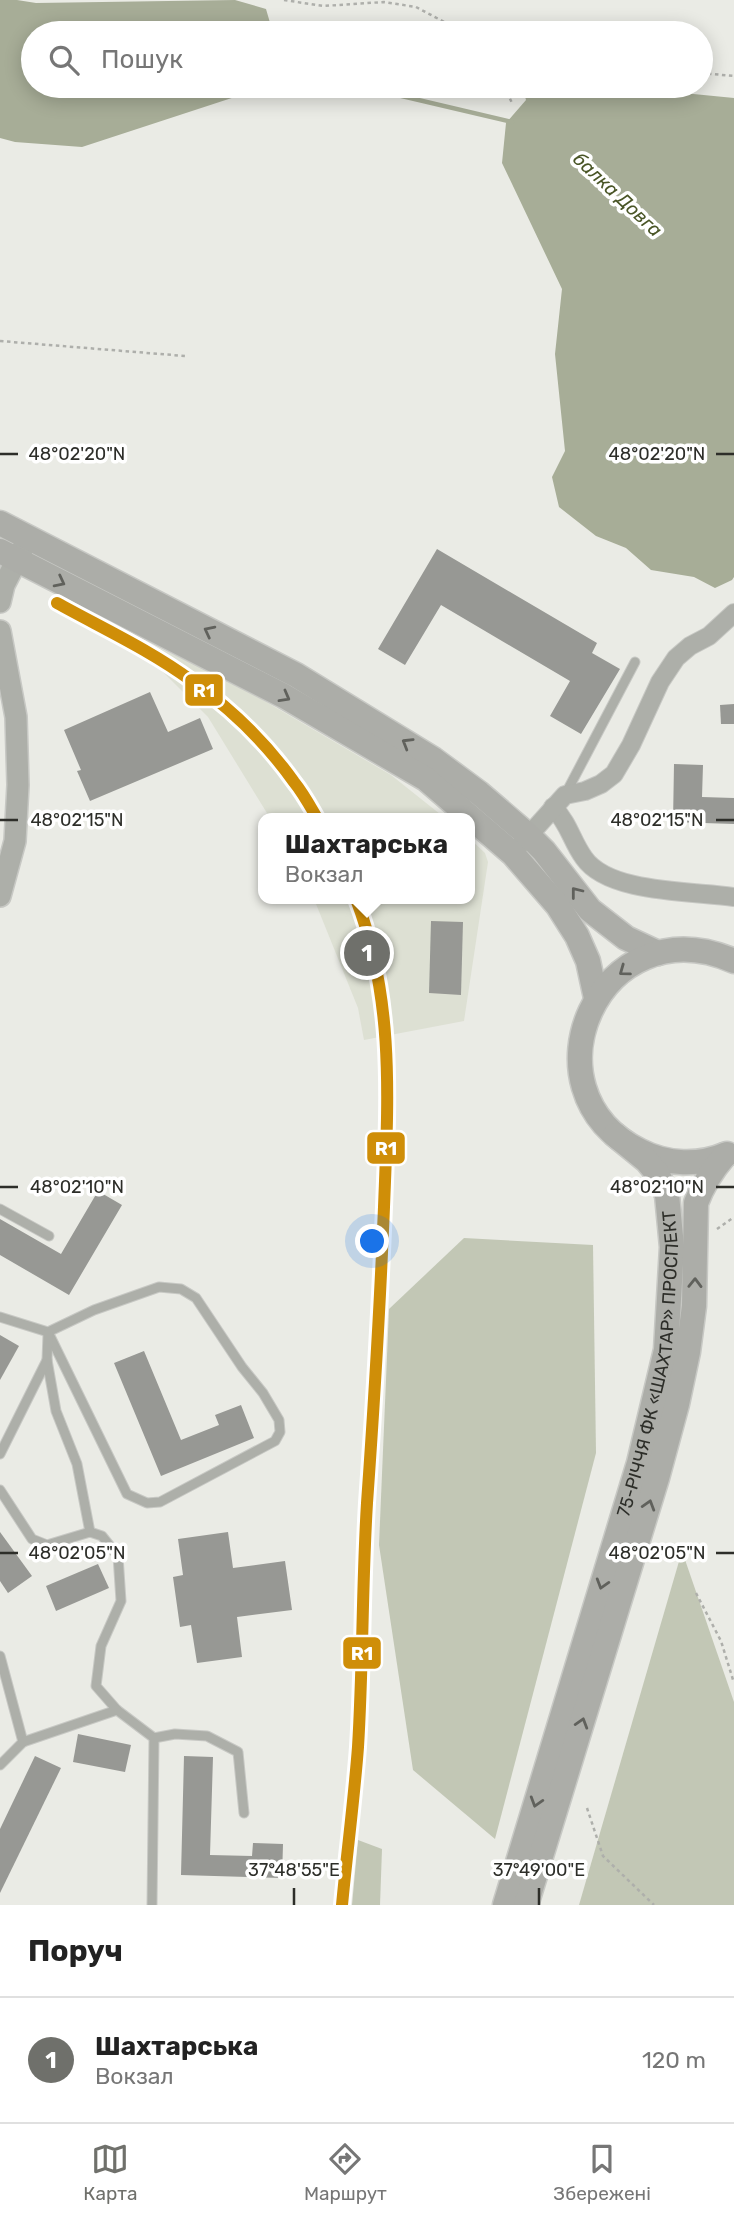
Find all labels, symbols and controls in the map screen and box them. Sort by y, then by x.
search box [21,21,713,98]
icon: search [45,41,83,79]
text: Пошук [101,44,183,75]
water label: балка Довга [568,147,667,241]
text: 48°02'20"N [29,443,125,465]
text: 48°02'20"N [609,443,705,465]
one-way arrow [53,574,66,588]
one-way arrow [204,625,216,639]
line badge: R1 [184,673,224,707]
text: R1 [193,679,215,702]
one-way arrow [277,689,290,702]
one-way arrow [401,738,414,751]
text: 48°02'15"N [30,809,124,831]
text: 48°02'15"N [610,809,704,831]
popup [258,813,475,904]
text: Шахтарська [285,829,448,860]
text: Вокзал [285,860,364,888]
one-way arrow [571,888,584,900]
pin: 1 [344,927,390,979]
one-way arrow [619,963,632,975]
line badge: R1 [366,1131,406,1165]
text: R1 [375,1137,397,1160]
text: 48°02'10"N [30,1176,124,1198]
text: 48°02'10"N [610,1176,704,1198]
street label: 75-РІЧЧЯ ФК «ШАХТАР» ПРОСПЕКТ [612,1209,683,1520]
your location [355,1224,389,1258]
one-way arrow [687,1277,702,1288]
one-way arrow [640,1499,655,1511]
text: 48°02'05"N [29,1542,125,1564]
text: 48°02'05"N [609,1542,705,1564]
one-way arrow [595,1578,610,1590]
line badge: R1 [342,1636,382,1670]
text: R1 [351,1642,373,1665]
one-way arrow [574,1717,588,1729]
one-way arrow [529,1796,544,1808]
text: 37°48'55"E [248,1859,340,1881]
text: 37°49'00"E [493,1859,585,1881]
text: Поруч [28,1933,123,1969]
text: Шахтарська [95,2031,258,2062]
text: 1 [45,2046,57,2074]
text: 120 m [642,2046,706,2074]
text: Вокзал [95,2062,174,2090]
tab: Карта [83,2140,137,2205]
tab: Маршрут [304,2140,387,2205]
tab: Збережені [553,2140,651,2205]

